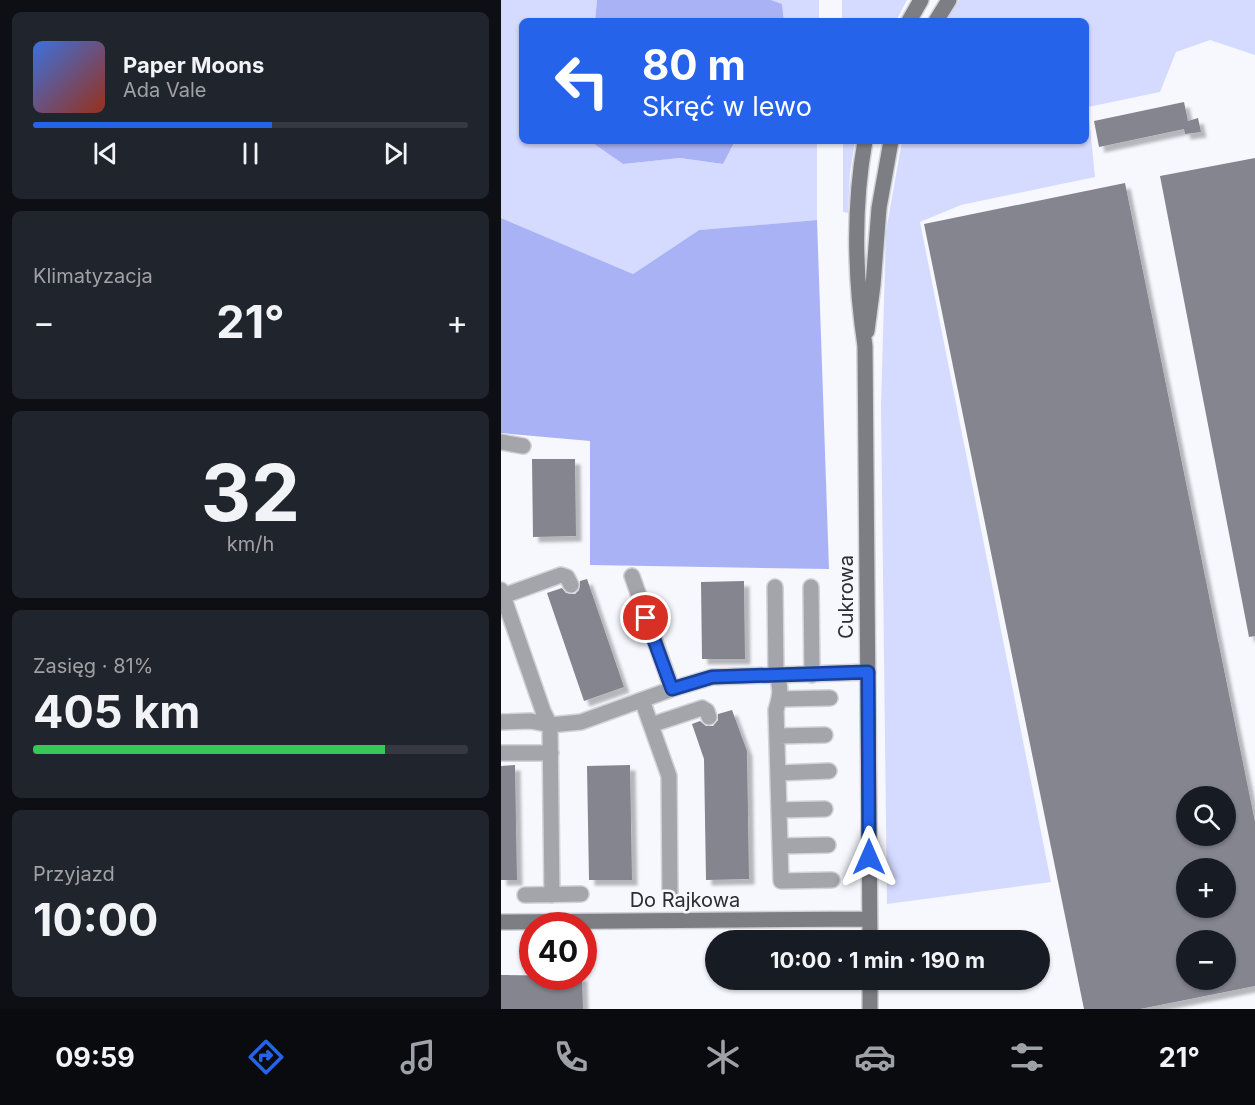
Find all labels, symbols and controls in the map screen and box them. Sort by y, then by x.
text: 80 m [642,39,746,90]
icon: left [543,42,621,120]
text: Paper Moons [123,52,264,78]
text: Ada Vale [123,78,206,102]
text: Skręć w lewo [642,90,812,123]
icon: previous [89,137,122,170]
icon: pause [234,137,267,170]
icon: next [379,137,412,170]
text: Klimatyzacja [33,264,153,288]
text: 21° [216,294,285,349]
text: − [33,302,55,342]
text: + [446,302,468,342]
text: 32 [201,445,300,540]
text: km/h [227,532,274,556]
street label: Cukrowa [834,555,858,639]
pin [620,592,671,643]
icon: arrive [629,601,662,634]
text: Zasięg · 81% [33,654,153,678]
text: 405 km [33,684,200,739]
map controls [1176,786,1236,990]
button: search [1176,786,1236,846]
position arrow [837,825,901,889]
button: + [1176,858,1236,918]
text: Przyjazd [33,862,115,886]
street label: Do Rajkowa [630,888,740,912]
text: 10:00 [33,892,158,947]
speed limit sign: 40 [519,912,597,990]
button: − [1176,930,1236,990]
text: 10:00 · 1 min · 190 m [770,947,985,973]
icon: directions [245,1036,287,1078]
icon: music [397,1036,439,1078]
icon: phone [550,1036,592,1078]
icon: climate [702,1036,744,1078]
icon: car [854,1036,896,1078]
icon: filters [1006,1036,1048,1078]
text: 09:59 [55,1041,135,1074]
text: 21° [1159,1041,1200,1074]

